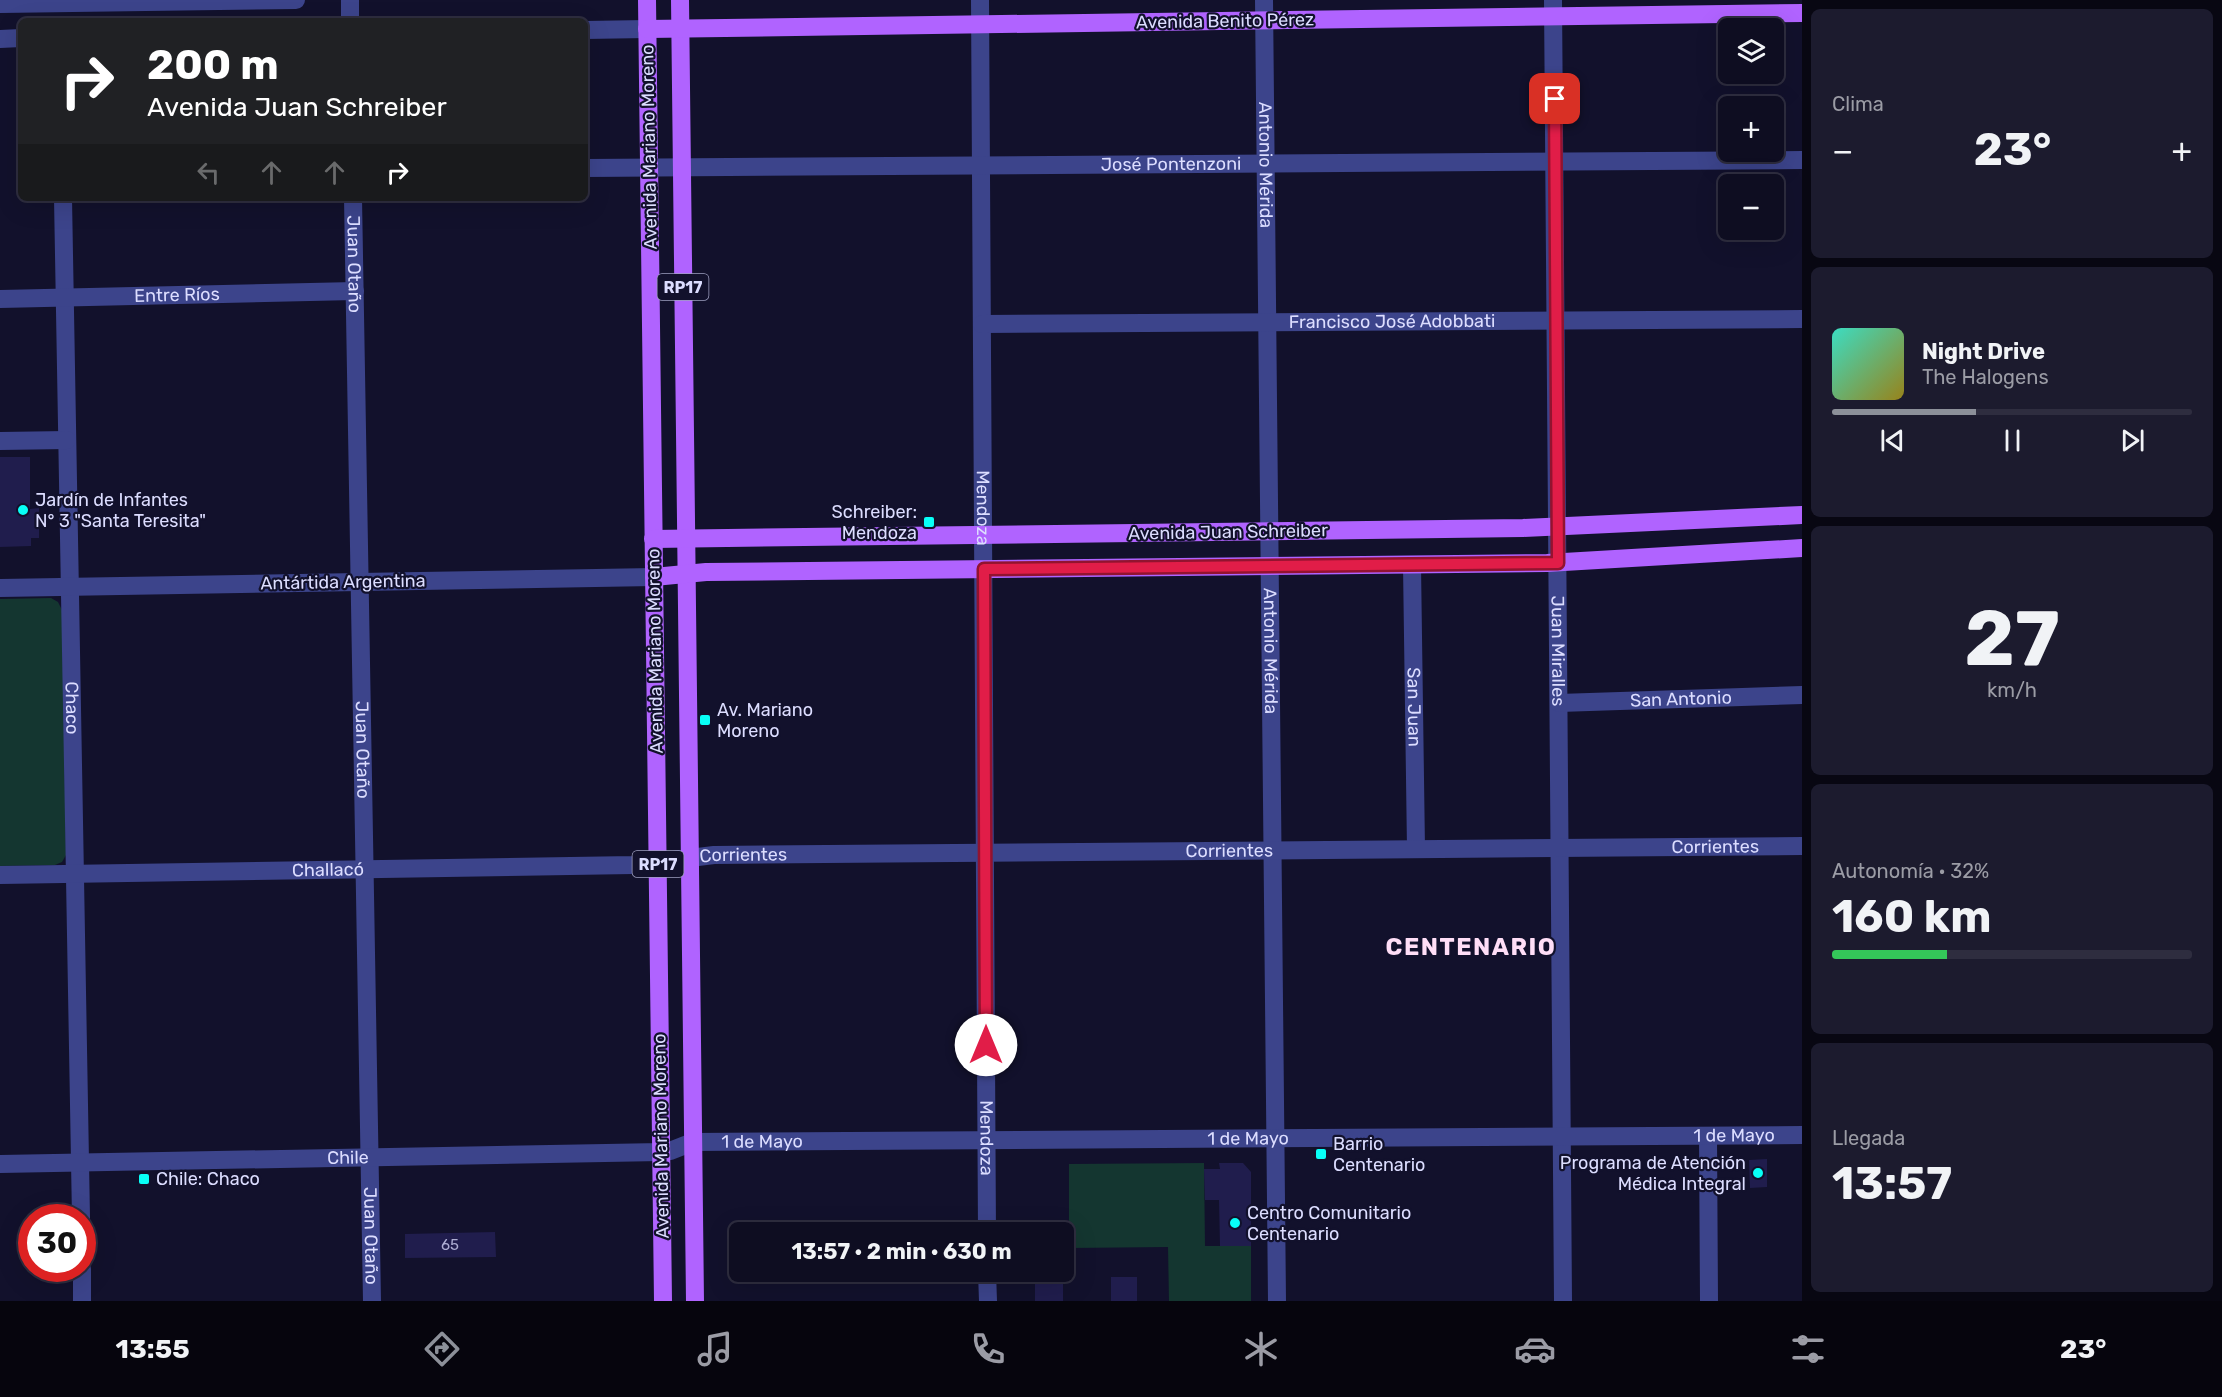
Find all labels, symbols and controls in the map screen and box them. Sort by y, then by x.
street label: Avenida Benito Pérez [1136,8,1314,34]
map controls [1718,18,1784,240]
button: layers [1718,18,1784,84]
text: 200 m [147,40,279,90]
icon: right [48,42,126,120]
street label: Avenida Mariano Moreno [636,44,662,250]
pin [1529,73,1580,124]
icon: arrive [1538,82,1571,115]
text: Avenida Juan Schreiber [147,91,447,123]
text: Clima [1832,92,1884,116]
button: + [1718,96,1784,162]
street label: Antonio Mérida [1254,102,1277,228]
text: 23° [1974,123,2051,176]
text: − [1832,131,1853,170]
text: + [2171,131,2192,170]
street label: José Pontenzoni [1101,153,1241,176]
icon: left [192,156,225,189]
icon: ahead [255,156,288,189]
icon: ahead [318,156,351,189]
icon: right [381,156,414,189]
button: − [1718,174,1784,240]
street label: Juan Otaño [342,215,366,313]
road number: RP17 [658,274,708,300]
street label: Entre Ríos [134,283,220,307]
street label: Francisco José Adobbati [1289,310,1495,333]
text: Night Drive [1922,338,2045,365]
text: The Halogens [1922,365,2049,389]
icon: previous [1876,424,1909,457]
icon: pause [1996,424,2029,457]
icon: next [2116,424,2149,457]
street label: Mendoza [972,470,994,546]
place label: Jardín de Infantes N° 3 "Santa Teresita" [35,489,206,532]
place label: Schreiber: Mendoza [832,501,917,544]
marker: Jardín de Infantes N° 3 "Santa Teresita" [16,503,30,517]
marker: Schreiber: Mendoza [922,515,936,529]
street label: Avenida Juan Schreiber [1128,519,1328,545]
street label: Avenida Mariano Moreno [642,548,668,754]
street label: Antártida Argentina [260,570,426,594]
street label: Antonio Mérida [1259,588,1282,714]
text: 27 [1964,592,2060,685]
street label: Juan Miralles [1547,595,1569,706]
street label: San Juan [1402,667,1426,747]
text: km/h [1987,678,2037,702]
street label: Chaco [61,681,83,735]
street label: San Antonio [1630,686,1732,712]
place label: Av. Mariano Moreno [717,699,813,742]
street label: Juan Otaño [351,701,374,799]
marker: Av. Mariano Moreno [698,713,712,727]
street label: Corrientes [1671,835,1759,858]
street label: Corrientes [1185,839,1273,862]
street label: Corrientes [698,843,787,868]
road number: RP17 [632,851,684,877]
street label: Challacó [292,858,364,881]
text: Autonomía · 32% [1832,859,1989,883]
text: 160 km [1832,890,1991,943]
district label: CENTENARIO [1386,933,1556,961]
position arrow [954,1013,1018,1077]
street label: Avenida Mariano Moreno [648,1033,674,1239]
street label: Mendoza [975,1100,998,1176]
street label: 1 de Mayo [1693,1124,1775,1147]
text: Llegada [1832,1126,1905,1150]
street label: 1 de Mayo [1207,1127,1289,1150]
street label: 1 de Mayo [721,1130,803,1153]
place label: Barrio Centenario [1333,1133,1425,1176]
street label: Chile [327,1146,369,1169]
marker: Barrio Centenario [1314,1147,1328,1161]
place label: Programa de Atención Médica Integral [1560,1152,1746,1195]
text: 13:57 [1832,1157,1952,1210]
marker: Programa de Atención Médica Integral [1751,1166,1765,1180]
place label: Chile: Chaco [156,1168,260,1190]
marker: Chile: Chaco [137,1172,151,1186]
street label: Juan Otaño [359,1187,383,1285]
place label: Centro Comunitario Centenario [1247,1202,1411,1245]
speed limit sign: 30 [18,1204,96,1282]
marker: Centro Comunitario Centenario [1228,1216,1242,1230]
house number: 65 [441,1236,459,1254]
text: 13:57 · 2 min · 630 m [791,1238,1012,1265]
icon: directions [421,1328,463,1370]
icon: music [694,1328,736,1370]
icon: phone [967,1328,1009,1370]
icon: climate [1240,1328,1282,1370]
icon: car [1514,1328,1556,1370]
icon: filters [1787,1328,1829,1370]
text: 13:55 [116,1333,190,1365]
text: 23° [2060,1333,2106,1365]

